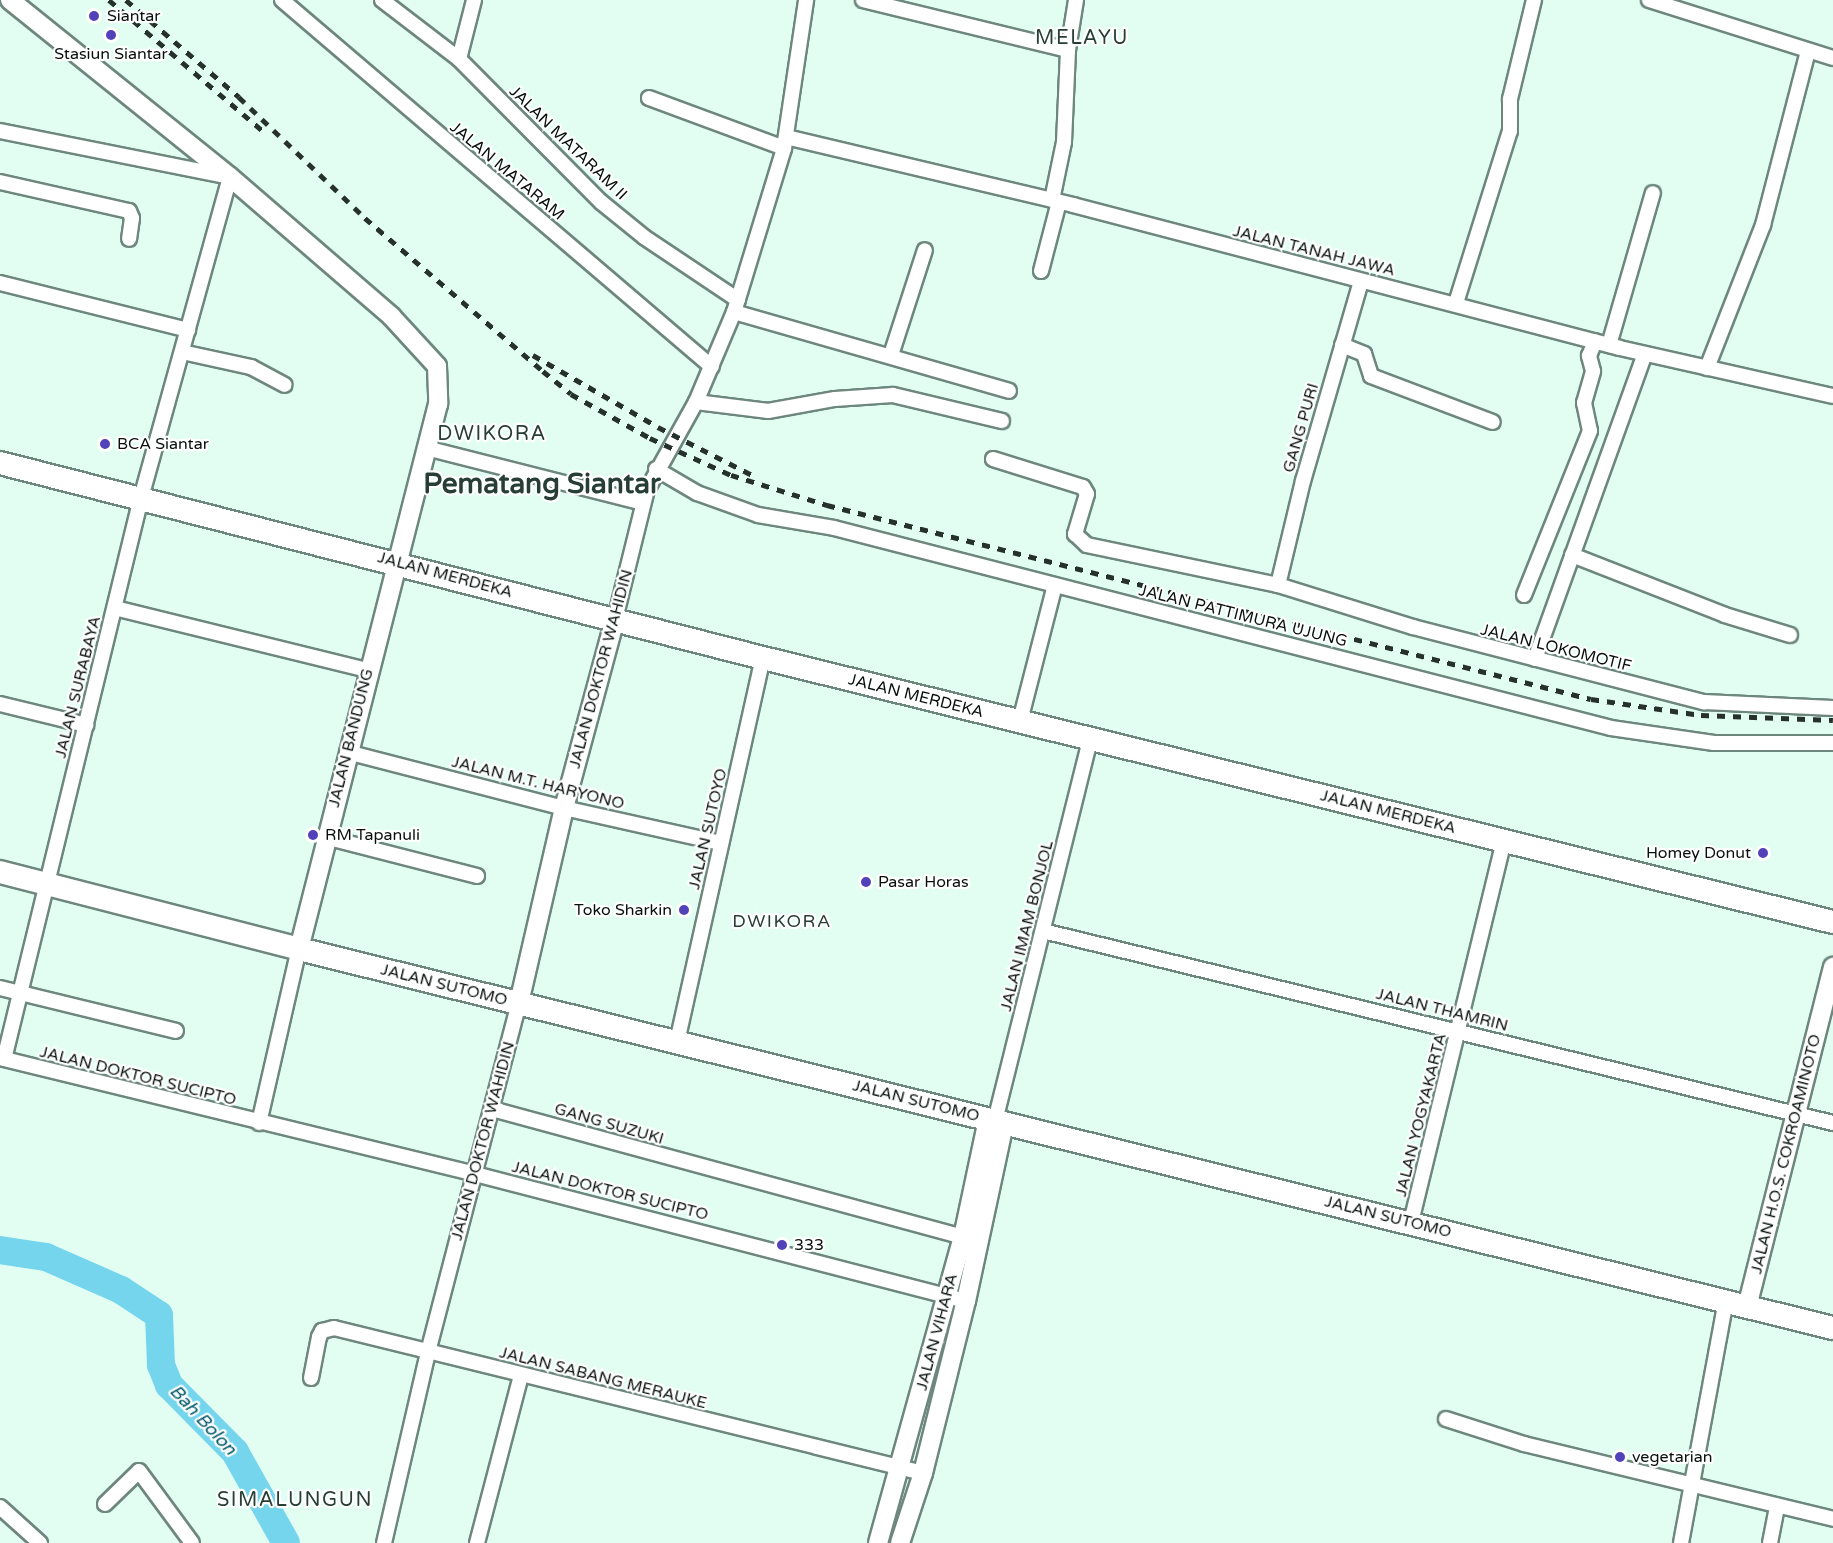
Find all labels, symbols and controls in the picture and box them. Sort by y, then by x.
place label: Siantar [107,6,160,26]
marker: Siantar [85,7,103,25]
district label: MELAYU [1035,26,1129,50]
marker: Stasiun Siantar [104,28,118,42]
place label: Stasiun Siantar [54,44,168,64]
street label: JALAN MATARAM II [505,82,631,204]
street label: JALAN MATARAM [446,118,568,224]
street label: JALAN TANAH JAWA [1231,222,1397,280]
street label: GANG PURI [1279,381,1323,475]
district label: DWIKORA [437,422,547,446]
place label: BCA Siantar [117,434,209,454]
marker: BCA Siantar [98,437,112,451]
district label: Pematang Siantar [423,467,661,501]
street label: JALAN MERDEKA [375,548,515,602]
street label: JALAN DOKTOR WAHIDIN [565,567,637,771]
street label: JALAN PATTIMURA UJUNG [1137,581,1349,651]
street label: JALAN SURABAYA [51,614,105,760]
street label: JALAN LOKOMOTIF [1479,620,1633,676]
street label: JALAN BANDUNG [324,667,378,809]
street label: JALAN MERDEKA [846,670,986,722]
street label: JALAN M.T. HARYONO [450,752,626,814]
street label: JALAN SUTOYO [685,767,731,891]
street label: JALAN MERDEKA [1318,786,1458,838]
place label: RM Tapanuli [325,825,420,845]
marker: RM Tapanuli [306,828,320,842]
street label: JALAN IMAM BONJOL [996,839,1058,1013]
place label: Homey Donut [1646,843,1751,863]
marker: Homey Donut [1756,846,1770,860]
place label: Pasar Horas [878,872,969,892]
marker: Pasar Horas [859,875,873,889]
place label: Toko Sharkin [574,900,672,920]
marker: Toko Sharkin [677,903,691,917]
district label: DWIKORA [732,910,832,932]
street label: JALAN SUTOMO [379,960,509,1010]
street label: JALAN THAMRIN [1374,984,1510,1036]
street label: JALAN YOGYAKARTA [1391,1031,1451,1199]
street label: JALAN H.O.S. COKROAMINOTO [1747,1032,1825,1276]
street label: JALAN DOKTOR WAHIDIN [447,1039,519,1243]
street label: JALAN DOKTOR SUCIPTO [38,1042,238,1110]
street label: JALAN SUTOMO [851,1076,981,1126]
street label: GANG SUZUKI [552,1099,666,1149]
street label: JALAN DOKTOR SUCIPTO [510,1157,710,1225]
street label: JALAN SUTOMO [1323,1192,1453,1242]
place label: 333 [794,1235,824,1255]
marker: 333 [775,1238,789,1252]
street label: JALAN VIHARA [912,1271,962,1393]
street label: JALAN SABANG MERAUKE [497,1343,709,1413]
water label: Bah Bolon [165,1380,241,1460]
place label: vegetarian [1632,1447,1713,1467]
marker: vegetarian [1613,1450,1627,1464]
district label: SIMALUNGUN [217,1488,373,1512]

